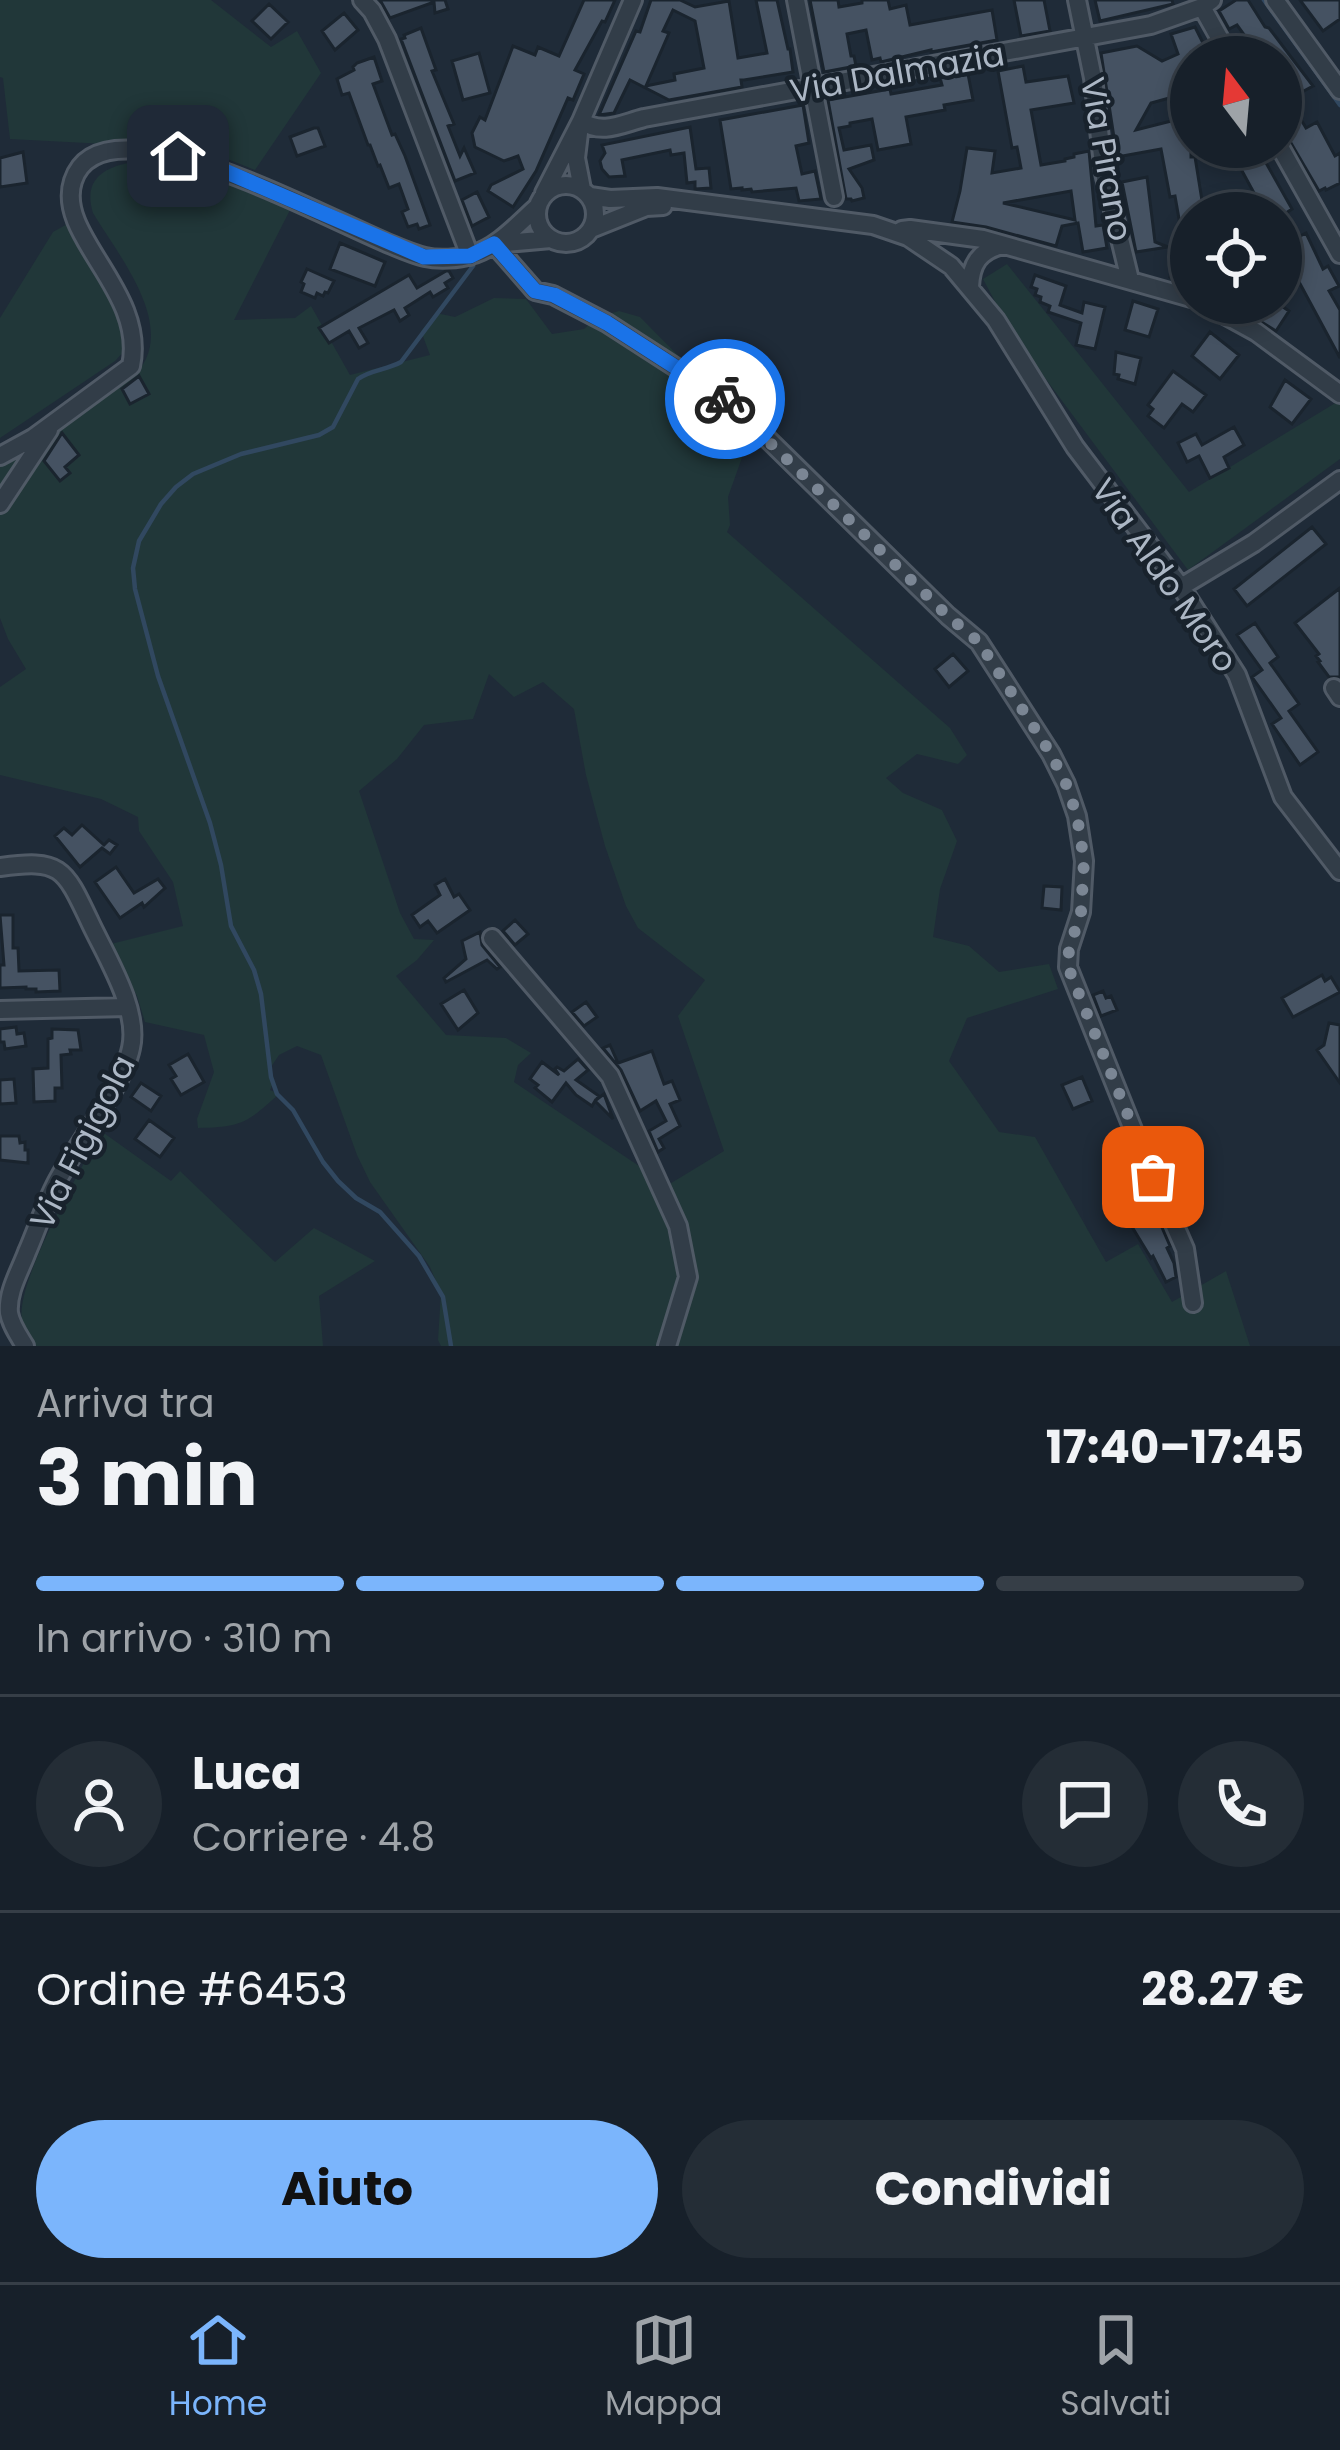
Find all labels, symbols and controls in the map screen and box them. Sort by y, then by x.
street label: Via Dalmazia [786,31,1008,114]
north arrow [1170,36,1302,168]
map controls [1170,36,1302,324]
street label: Via Pirano [1069,73,1144,245]
pin [127,105,229,207]
icon: home [145,123,211,189]
button: locate [1170,192,1302,324]
courier [665,339,785,459]
icon: bike [692,366,758,432]
street label: Via Aldo Moro [1080,469,1249,682]
street label: Via Figigola [18,1047,147,1238]
pin [1102,1126,1204,1228]
icon: bag [1120,1144,1186,1210]
text: Arriva tra [36,1376,215,1431]
text: 17:40–17:45 [1046,1416,1304,1479]
text: 3 min [36,1423,258,1532]
text: In arrivo · 310 m [36,1611,332,1666]
button: person [36,1741,162,1867]
button: chat [1022,1741,1148,1867]
button: phone [1178,1741,1304,1867]
text: Luca [192,1742,302,1805]
text: Corriere · 4.8 [192,1810,435,1865]
text: Ordine #6453 [36,1958,348,2021]
text: 28.27 € [1141,1958,1304,2021]
button: Aiuto [36,2120,658,2258]
button: Condividi [682,2120,1304,2258]
tab: Home [169,2307,267,2429]
tab: Mappa [605,2307,723,2429]
tab: Salvati [1060,2307,1171,2429]

